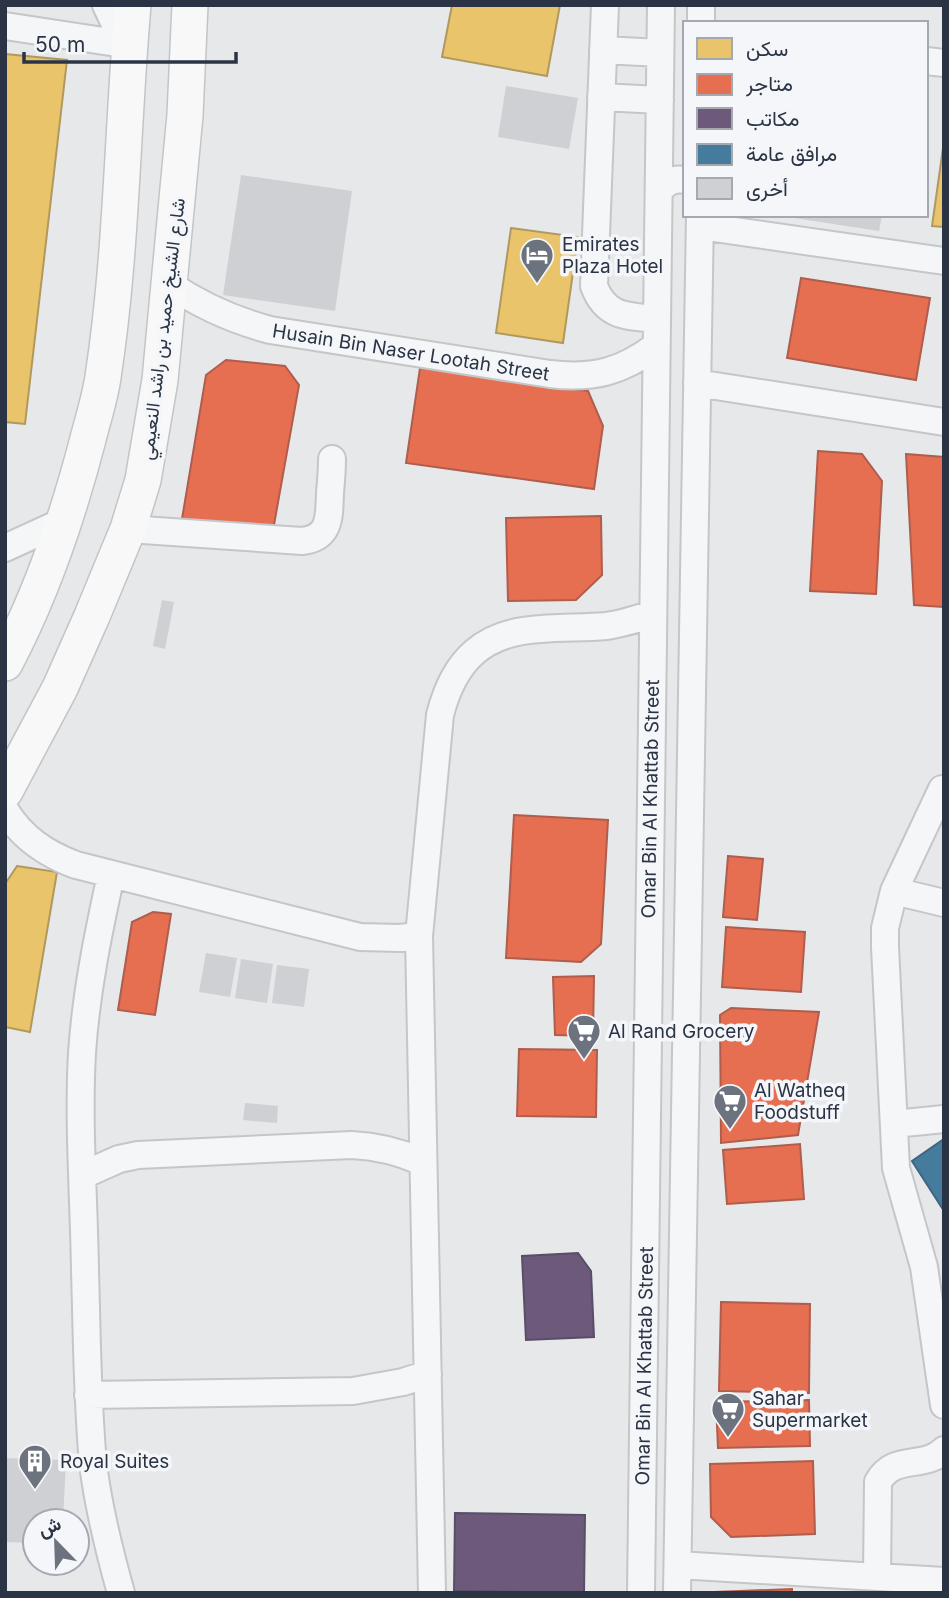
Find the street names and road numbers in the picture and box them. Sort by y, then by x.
street label: شارع الشيخ حميد بن راشد النعيمي [135,197,194,462]
street label: Husain Bin Naser Lootah Street [271,319,551,386]
street label: Omar Bin Al Khattab Street [637,679,664,919]
street label: Omar Bin Al Khattab Street [631,1246,658,1486]

